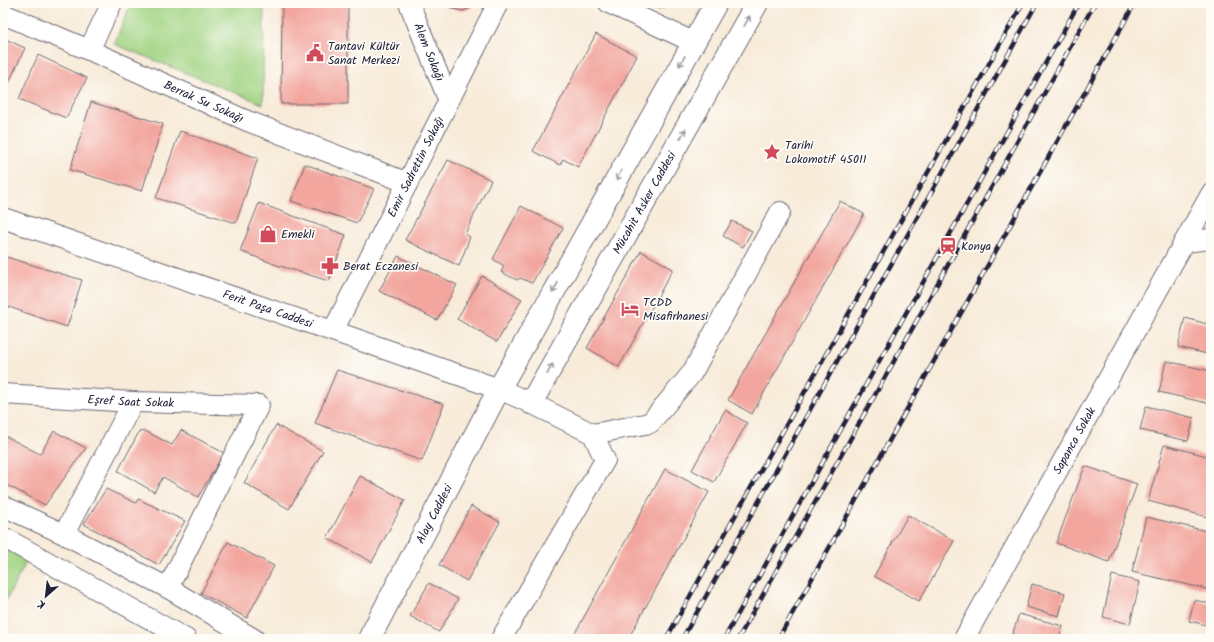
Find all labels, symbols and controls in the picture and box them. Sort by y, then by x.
one-way arrow [743,15,751,27]
street label: Alem Sokağı [408,20,449,85]
place label: Tantavi Kültür Sanat Merkezi [328,37,401,70]
public building icon: Tantavi Kültür Sanat Merkezi [305,43,325,63]
one-way arrow [678,55,686,67]
street label: Berrak Su Sokağı [160,76,247,128]
street label: Emir Sadrettin Sokağı [383,113,450,221]
one-way arrow [680,128,687,140]
place label: Tarihi Lokomotif 45011 [785,136,867,169]
place icon: Tarihi Lokomotif 45011 [762,142,782,162]
street label: Mücahit Asker Caddesi [608,147,682,258]
one-way arrow [615,169,622,181]
shop icon: Emekli [258,224,278,244]
place label: Emekli [281,225,316,244]
station icon: Konya [938,236,958,256]
place label: Konya [961,237,992,256]
pharmacy icon: Berat Eczanesi [320,256,340,276]
place label: Berat Eczanesi [343,257,419,276]
one-way arrow [551,282,559,294]
street label: Ferit Paşa Caddesi [220,285,316,334]
place label: TCDD Misafirhanesi [643,293,709,326]
hotel icon: TCDD Misafirhanesi [620,299,640,319]
one-way arrow [547,364,555,376]
street label: Eşref Saat Sokak [87,390,175,413]
street label: Sapanca Sokak [1048,403,1101,478]
street label: Alay Caddesi [411,480,458,547]
north arrow [26,576,66,616]
text: K [34,594,49,613]

